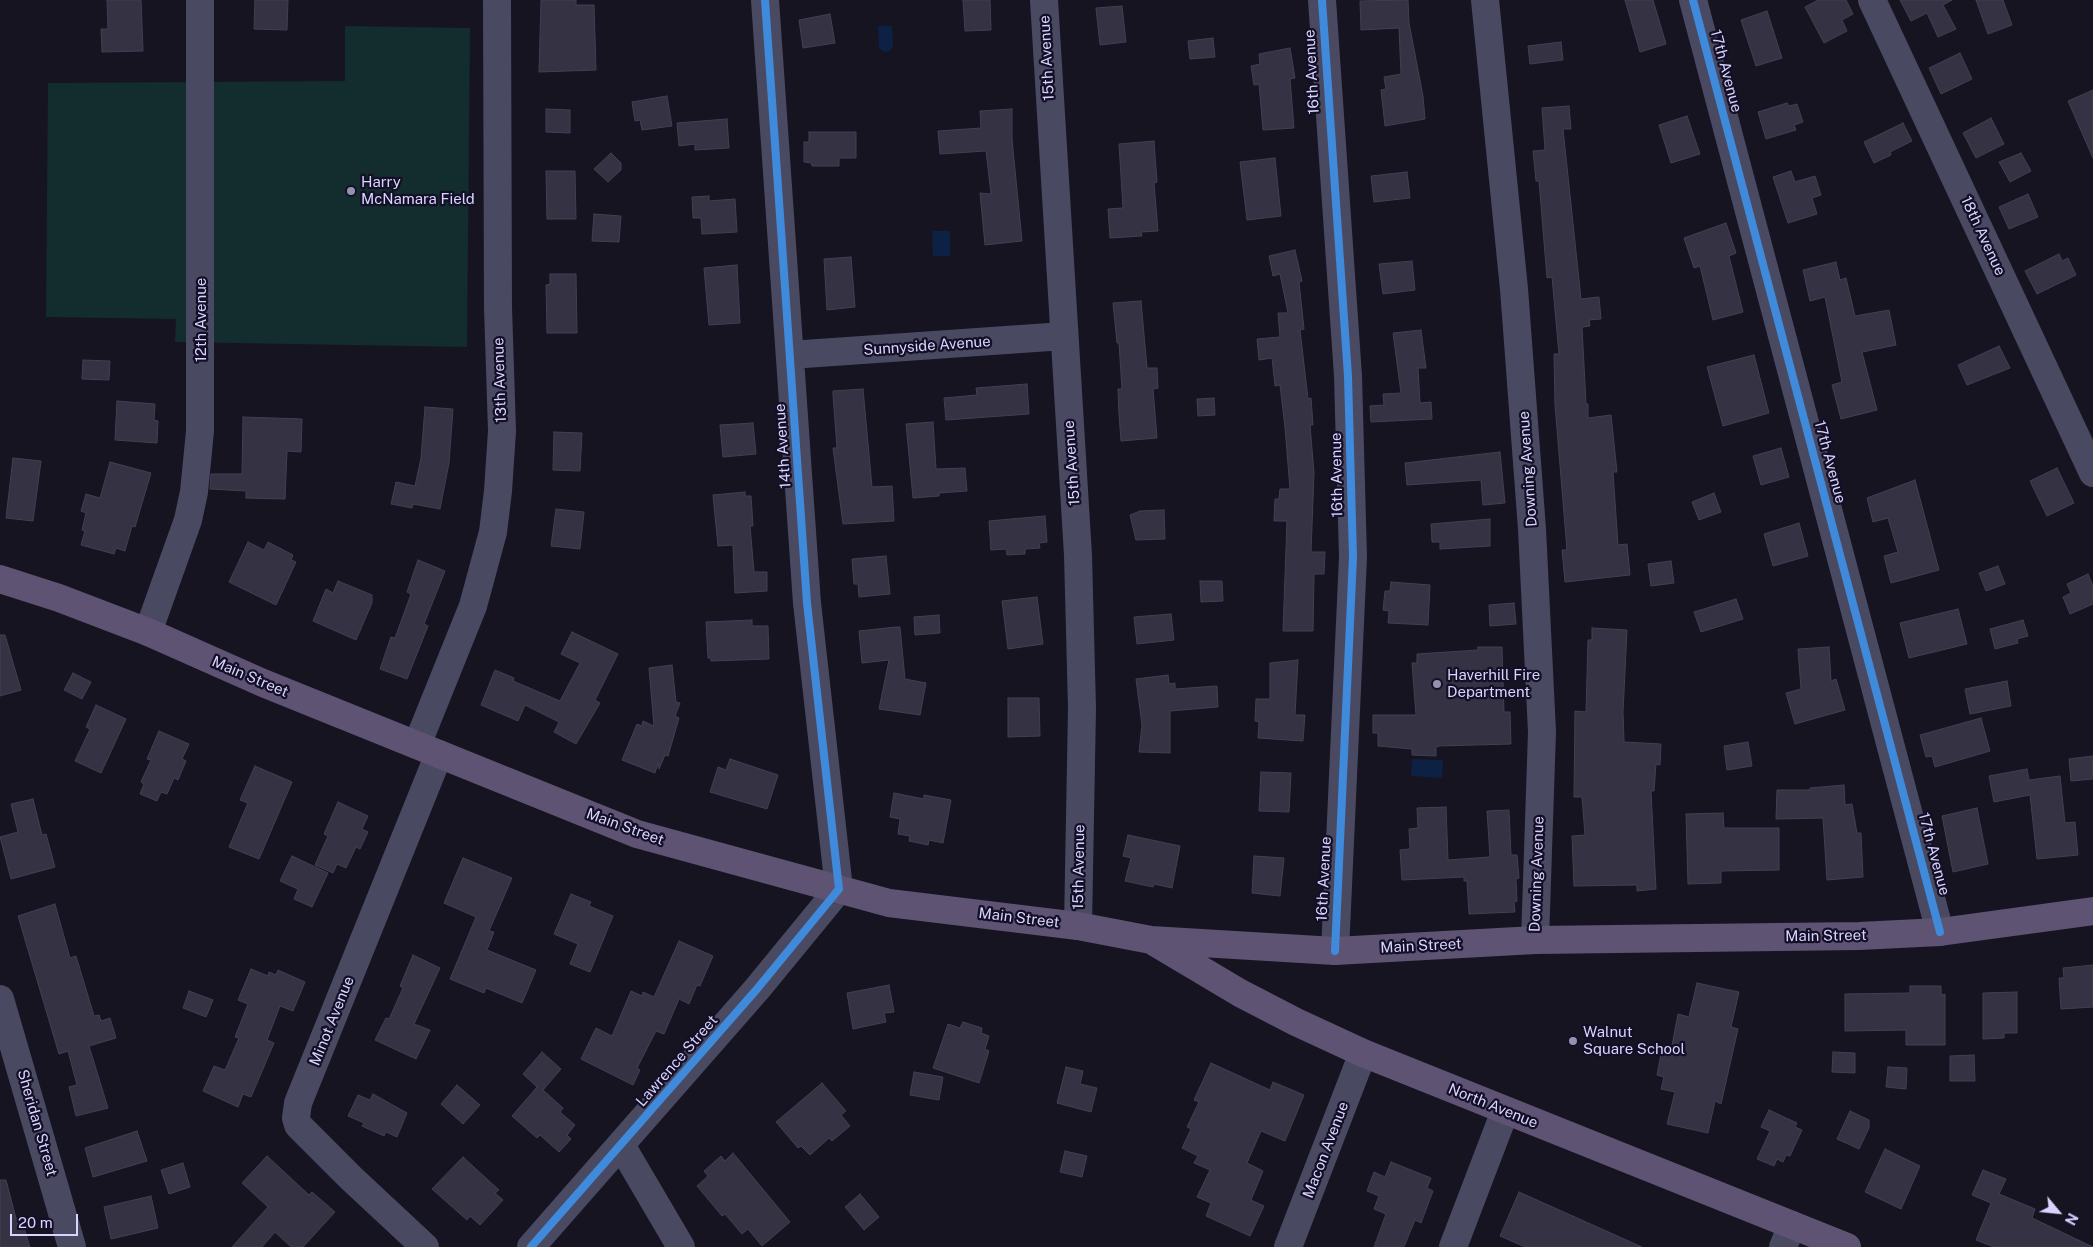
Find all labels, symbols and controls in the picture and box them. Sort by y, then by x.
street label: 15th Avenue [1036,15,1058,101]
street label: 17th Avenue [1706,28,1746,114]
street label: 16th Avenue [1301,29,1323,115]
place label: Harry McNamara Field [361,173,475,208]
marker: Harry McNamara Field [345,185,357,197]
street label: 18th Avenue [1957,193,2009,279]
street label: 12th Avenue [192,278,210,362]
street label: Sunnyside Avenue [863,333,991,359]
street label: 13th Avenue [490,337,510,423]
street label: 14th Avenue [771,403,795,489]
street label: Downing Avenue [1515,410,1541,528]
street label: 17th Avenue [1810,419,1850,505]
street label: 15th Avenue [1060,420,1084,506]
street label: 16th Avenue [1327,432,1347,518]
street label: Main Street [209,653,291,701]
place label: Haverhill Fire Department [1447,666,1540,701]
marker: Haverhill Fire Department [1431,678,1443,690]
street label: Main Street [584,805,666,849]
street label: 17th Avenue [1914,811,1954,897]
street label: Downing Avenue [1526,816,1548,932]
street label: 15th Avenue [1069,824,1089,910]
street label: 16th Avenue [1313,836,1335,922]
street label: Main Street [977,904,1061,932]
street label: Main Street [1785,926,1867,946]
street label: Main Street [1380,935,1462,957]
street label: Minot Avenue [306,974,358,1068]
street label: Lawrence Street [632,1012,722,1110]
place label: Walnut Square School [1583,1023,1685,1058]
marker: Walnut Square School [1567,1035,1579,1047]
street label: Sheridan Street [13,1068,61,1178]
street label: North Avenue [1446,1080,1540,1132]
street label: Macon Avenue [1299,1099,1353,1201]
north arrow [2033,1187,2083,1237]
scale bar [12,1204,80,1236]
text: N [2062,1210,2081,1228]
text: 20 m [18,1214,53,1231]

